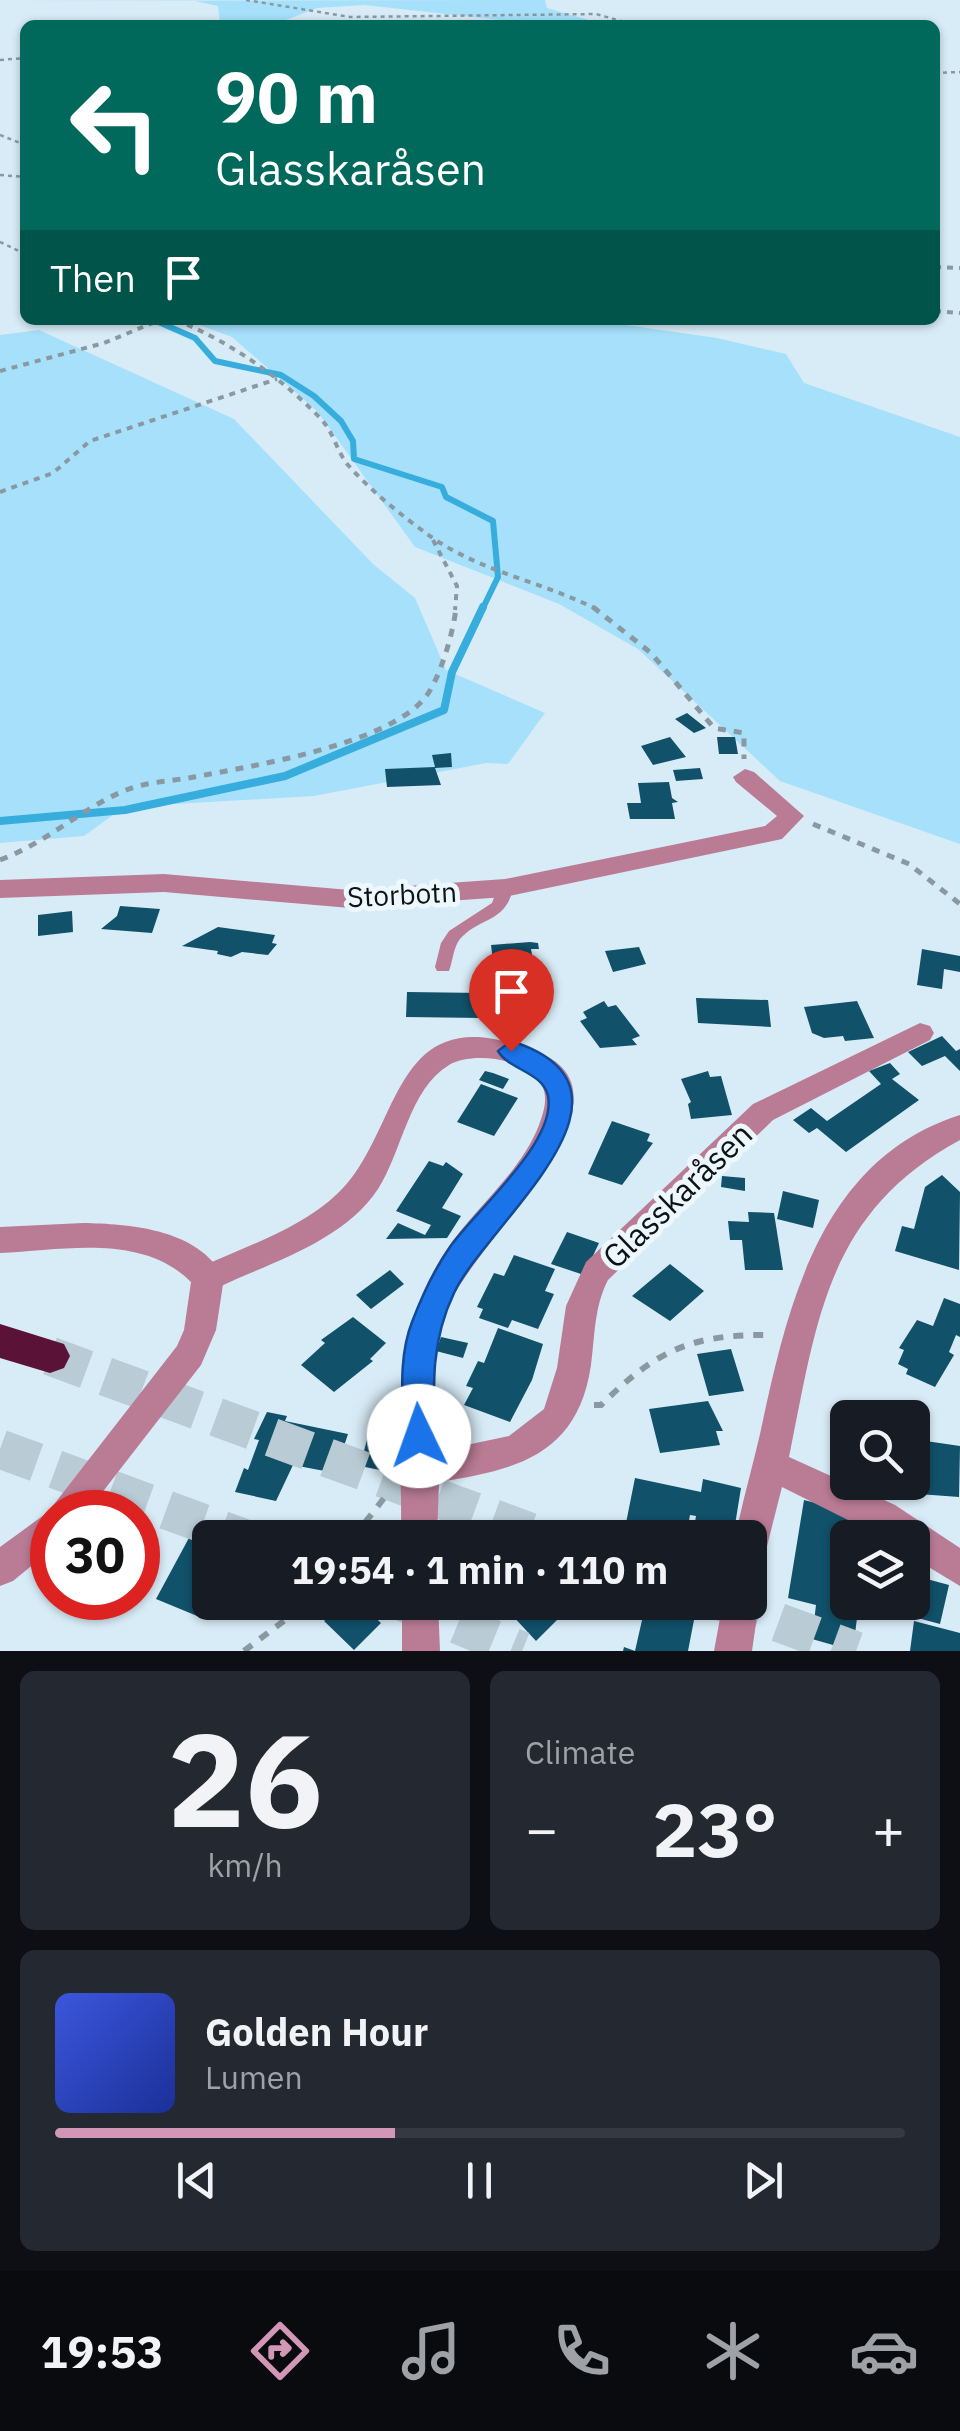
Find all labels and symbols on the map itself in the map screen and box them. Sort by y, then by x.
street label: Storbotn [346,873,458,915]
pin [469,949,554,1052]
street label: Glasskaråsen [593,1113,761,1277]
position arrow [367,1384,471,1488]
speed limit sign: 30 [30,1490,160,1620]

